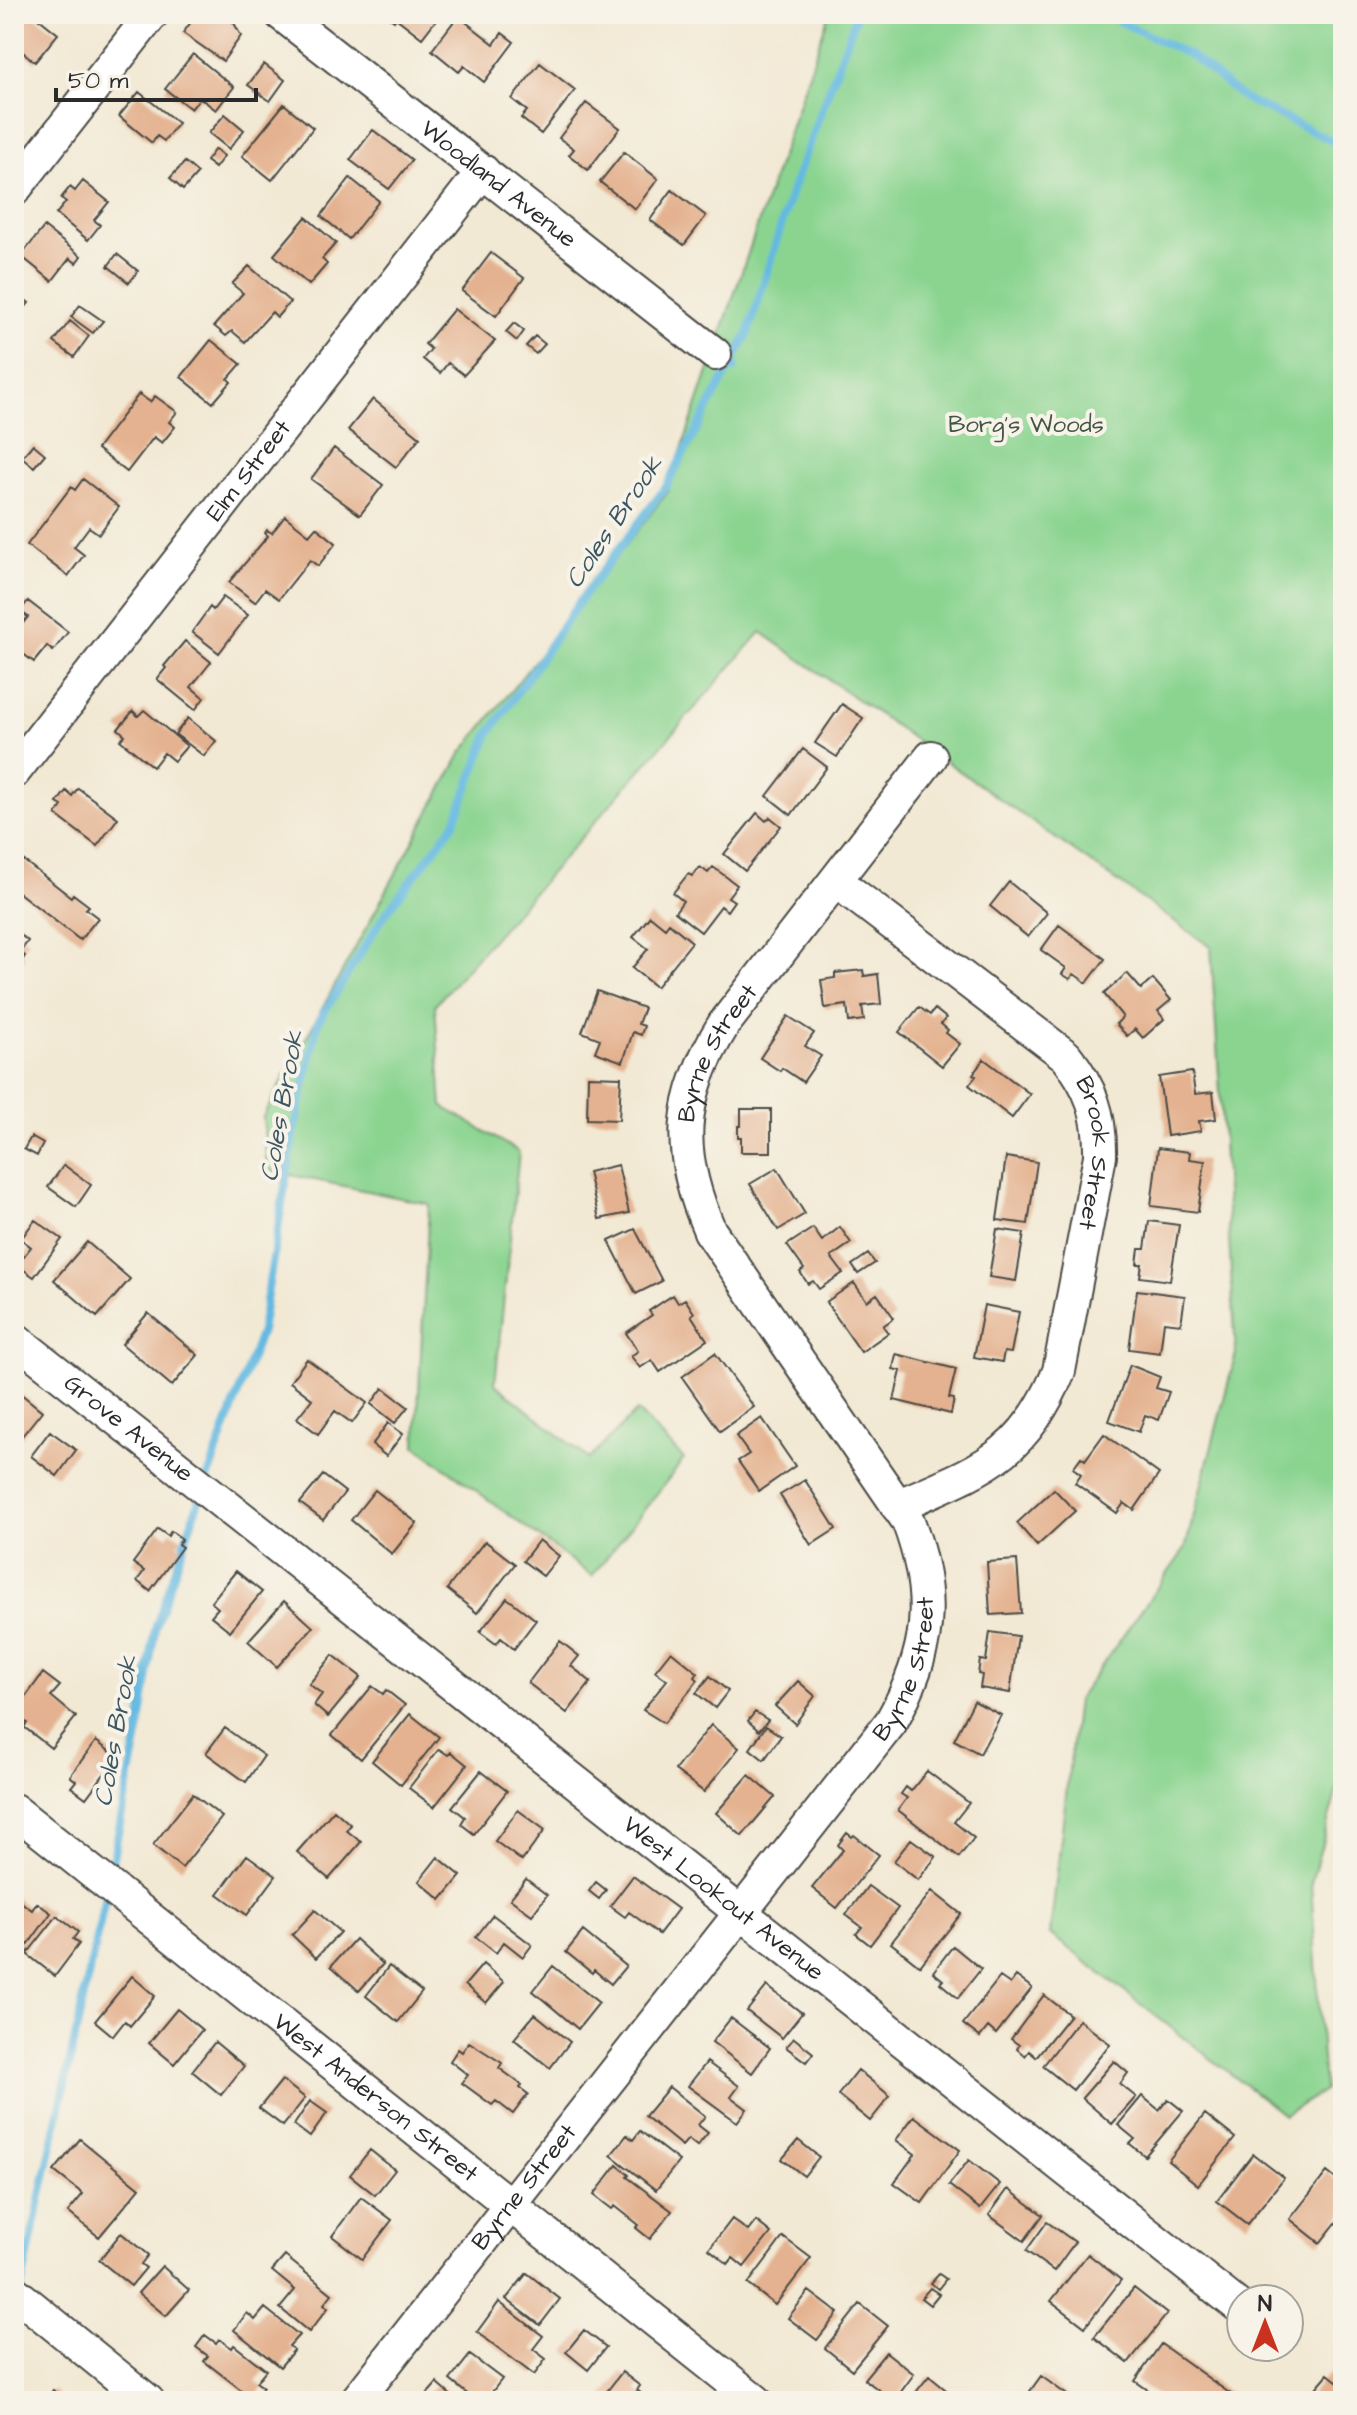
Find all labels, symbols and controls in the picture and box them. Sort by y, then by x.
scale bar [56,52,256,102]
text: 50 m [68,64,129,98]
street label: Woodland Avenue [413,112,583,256]
park label: Borg's Woods [948,408,1104,443]
street label: Elm Street [199,413,300,529]
water label: Coles Brook [556,448,672,595]
street label: Byrne Street [670,977,766,1124]
water label: Coles Brook [251,1027,313,1184]
street label: Brook Street [1067,1070,1117,1233]
street label: Grove Avenue [57,1367,200,1490]
street label: Byrne Street [865,1596,943,1749]
water label: Coles Brook [85,1652,147,1809]
street label: West Lookout Avenue [615,1808,831,1989]
street label: West Anderson Street [265,2005,486,2190]
street label: Byrne Street [464,2117,585,2258]
north arrow [1225,2283,1305,2363]
text: N [1258,2289,1272,2320]

